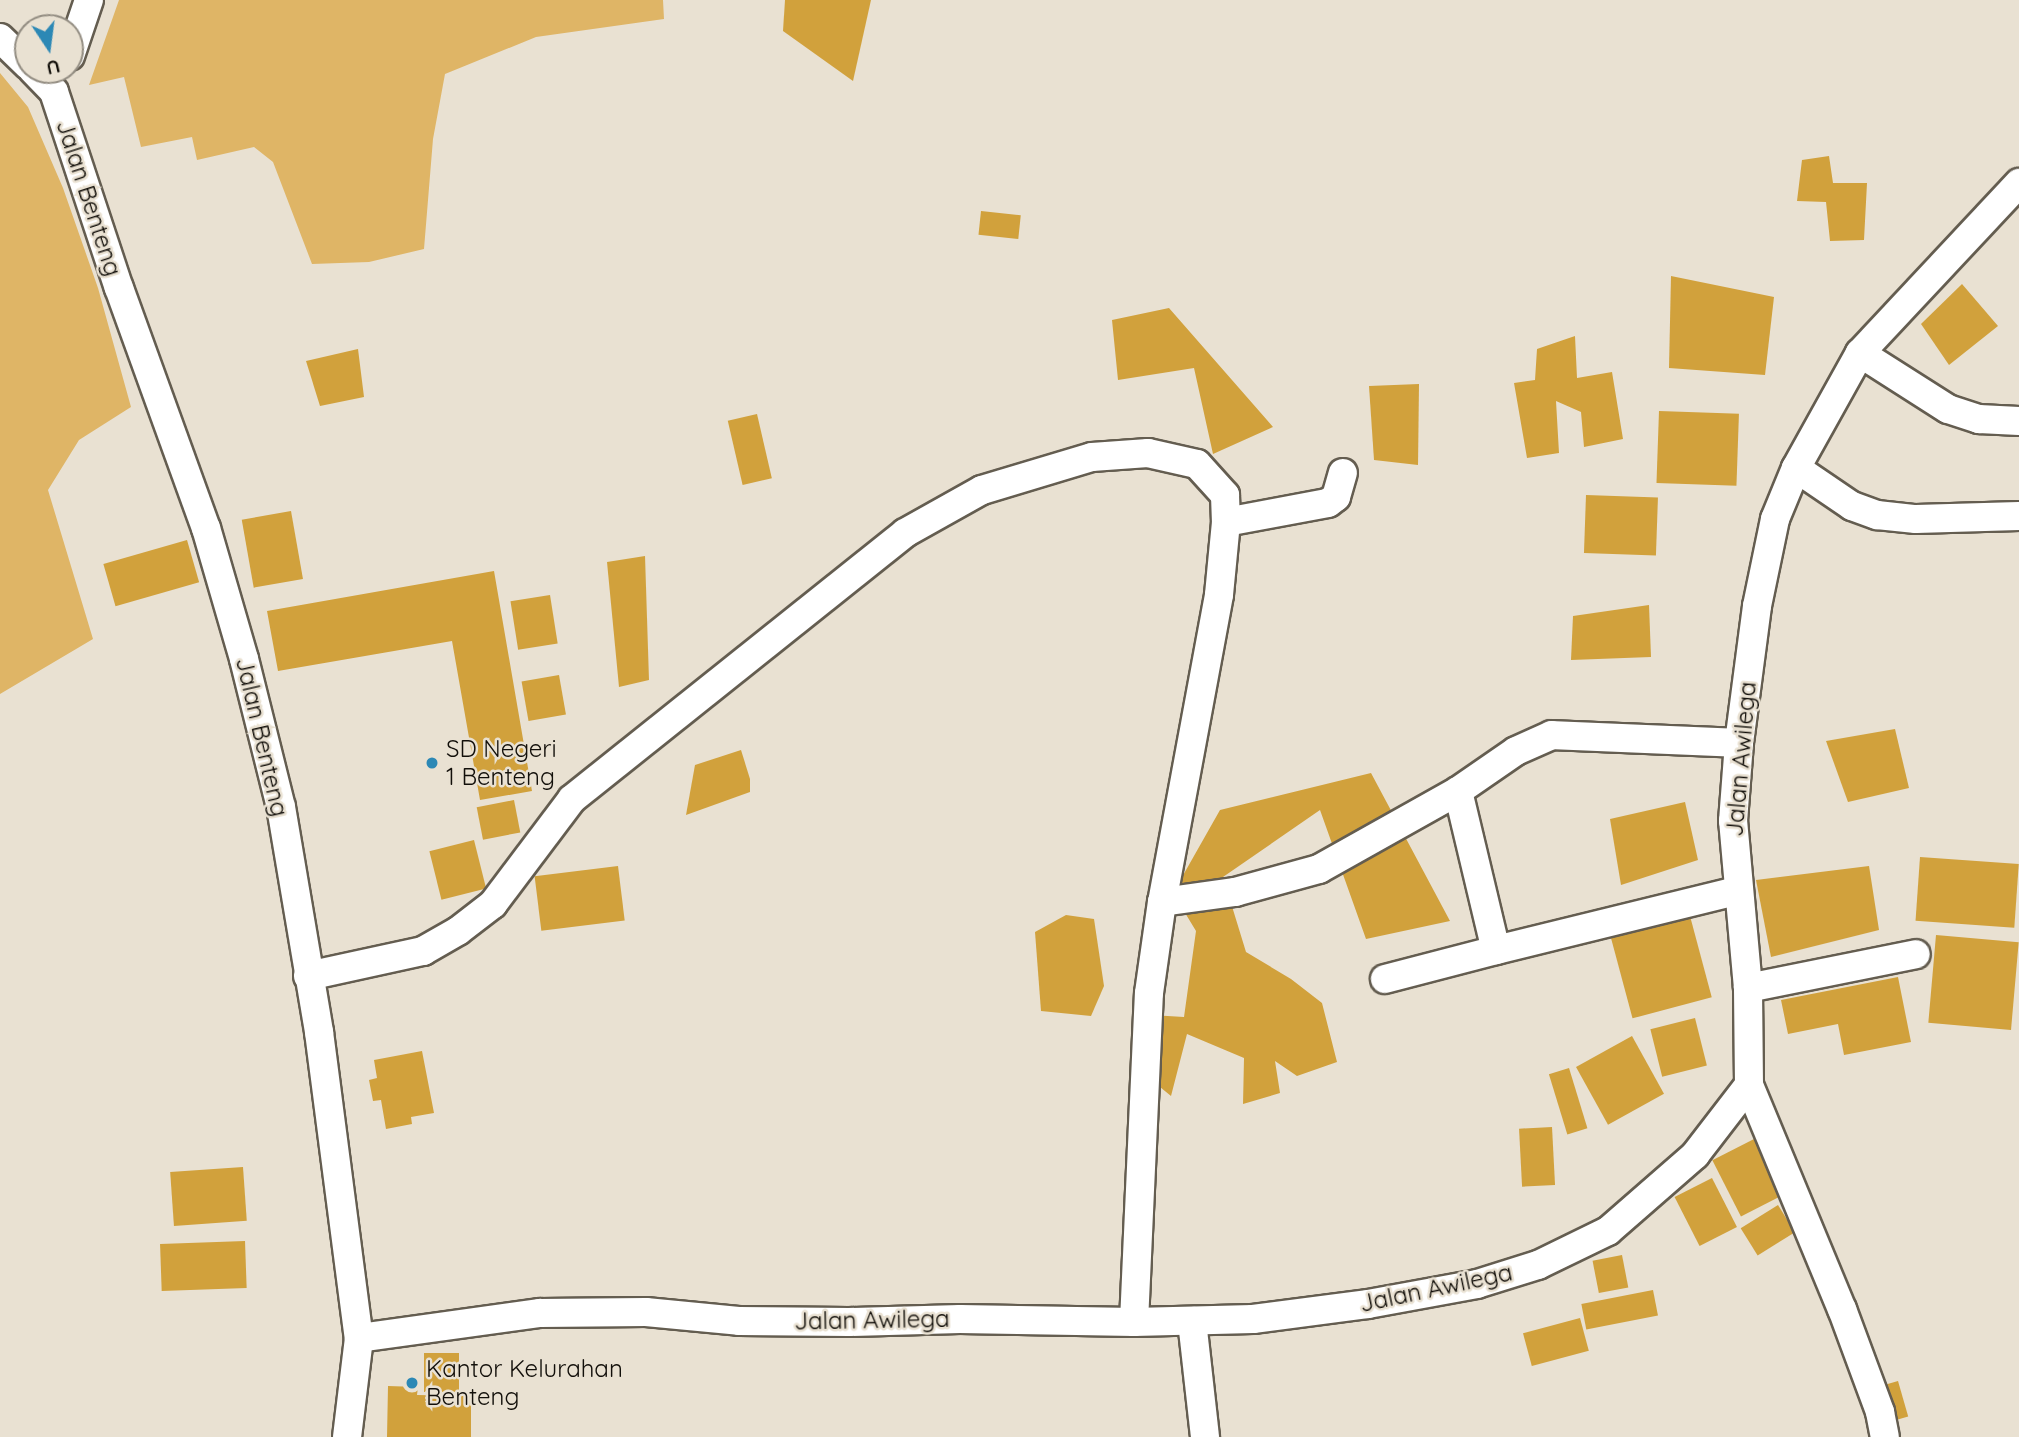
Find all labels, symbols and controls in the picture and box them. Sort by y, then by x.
north arrow [14,14,84,84]
text: U [44,54,63,81]
street label: Jalan Benteng [50,116,128,280]
street label: Jalan Benteng [230,655,294,819]
street label: Jalan Awilega [1720,680,1762,838]
place label: SD Negeri 1 Benteng [446,735,557,791]
marker: SD Negeri 1 Benteng [424,755,440,771]
street label: Jalan Awilega [1357,1258,1515,1318]
street label: Jalan Awilega [794,1304,950,1336]
place label: Kantor Kelurahan Benteng [426,1355,623,1411]
marker: Kantor Kelurahan Benteng [404,1375,420,1391]

